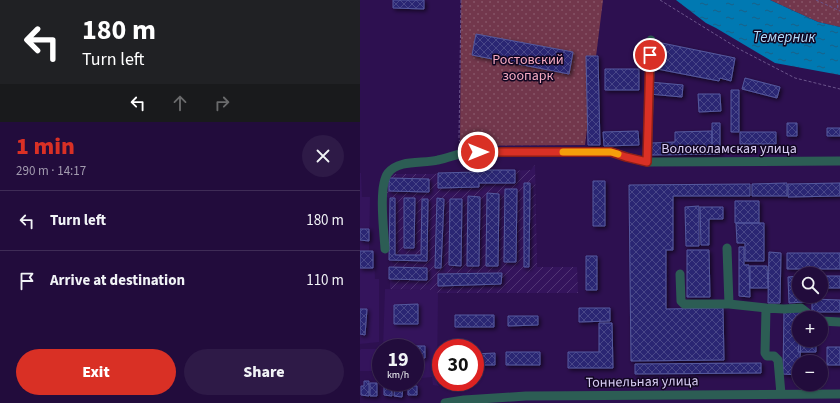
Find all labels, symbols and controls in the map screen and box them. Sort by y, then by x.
text: 180 m [82,10,156,50]
icon: left [16,16,68,68]
water label: Темерник [753,27,816,48]
pin [633,38,667,72]
icon: arrive [639,44,661,66]
text: Turn left [82,47,144,72]
park label: Ростовский зоопарк [492,50,564,86]
icon: left [127,92,149,114]
icon: ahead [169,92,191,114]
icon: right [211,92,233,114]
text: 1 min [16,129,75,164]
position arrow [457,131,499,173]
button: close [302,135,344,177]
street label: Волоколамская улица [661,139,797,159]
text: 290 m · 14:17 [16,162,86,180]
icon: left [16,210,38,232]
text: Turn left [50,210,106,231]
text: 180 m [306,210,344,231]
map controls [792,267,828,391]
button: search [792,267,828,303]
icon: arrive [16,270,38,292]
text: Arrive at destination [50,270,185,291]
text: 110 m [306,270,344,291]
button: + [792,311,828,347]
speed limit sign: 30 [432,339,484,391]
text: 19 [387,346,409,374]
button: Exit [16,349,176,395]
button: Share [184,349,344,395]
button: − [792,355,828,391]
text: km/h [387,368,409,382]
street label: Тоннельная улица [585,371,699,393]

